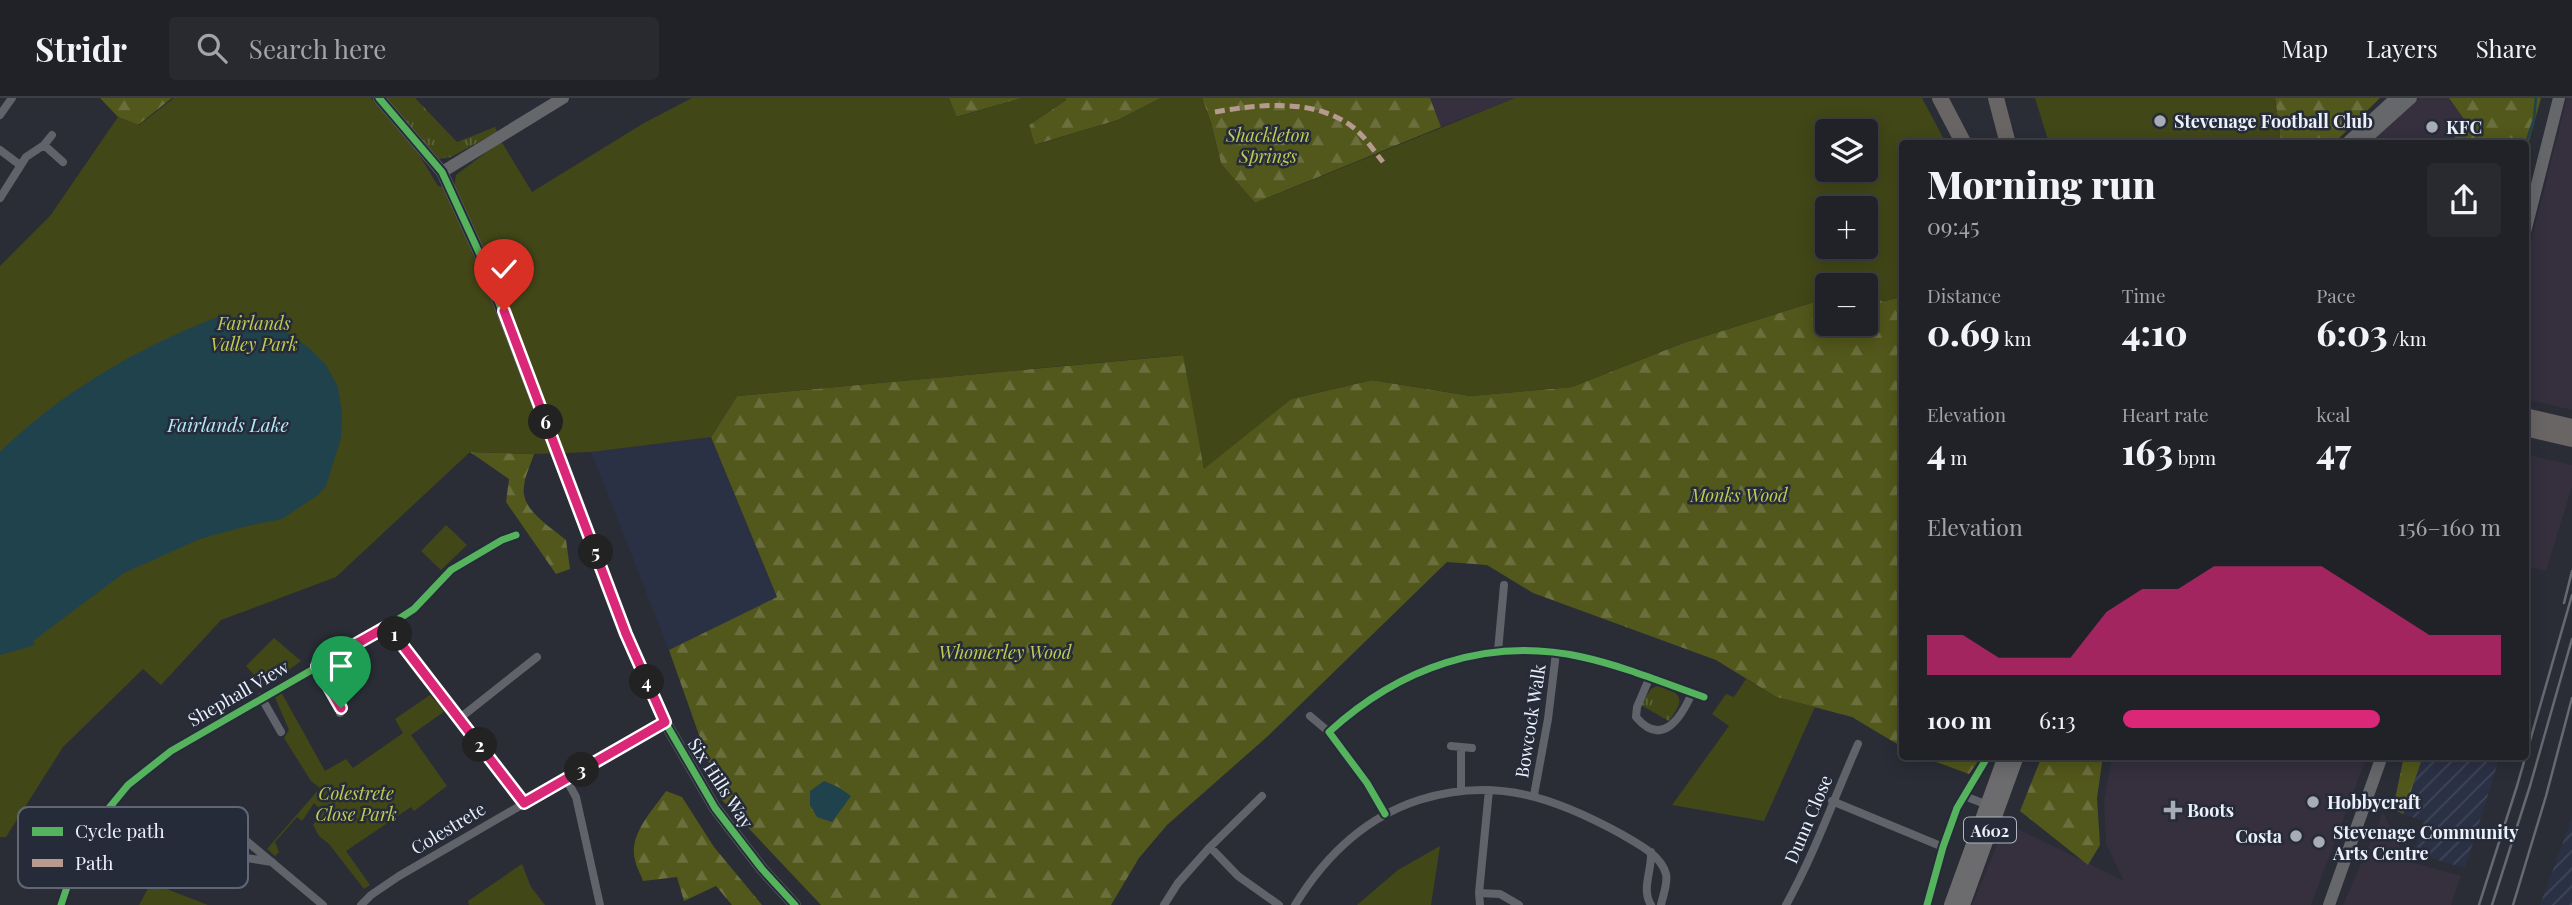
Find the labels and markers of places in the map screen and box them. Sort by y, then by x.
place label: Stevenage Football Club [2174,109,2373,133]
marker: Stevenage Football Club [2152,113,2168,129]
place label: KFC [2446,115,2482,139]
marker: KFC [2424,119,2440,135]
pin [474,239,534,311]
pin: 6 [528,404,564,440]
pin: 5 [578,534,614,570]
pin: 1 [378,616,412,652]
pin [311,636,371,708]
pin: 4 [630,664,664,700]
pin: 2 [462,728,498,762]
pin: 3 [564,752,600,788]
place label: Hobbycraft [2327,790,2421,814]
marker: Hobbycraft [2305,794,2321,810]
place label: Boots [2187,798,2234,822]
marker: Boots [2165,802,2181,818]
place label: Stevenage Community Arts Centre [2332,820,2519,865]
place label: Costa [2235,824,2283,848]
marker: Costa [2288,828,2304,844]
marker: Stevenage Community Arts Centre [2311,834,2327,850]

